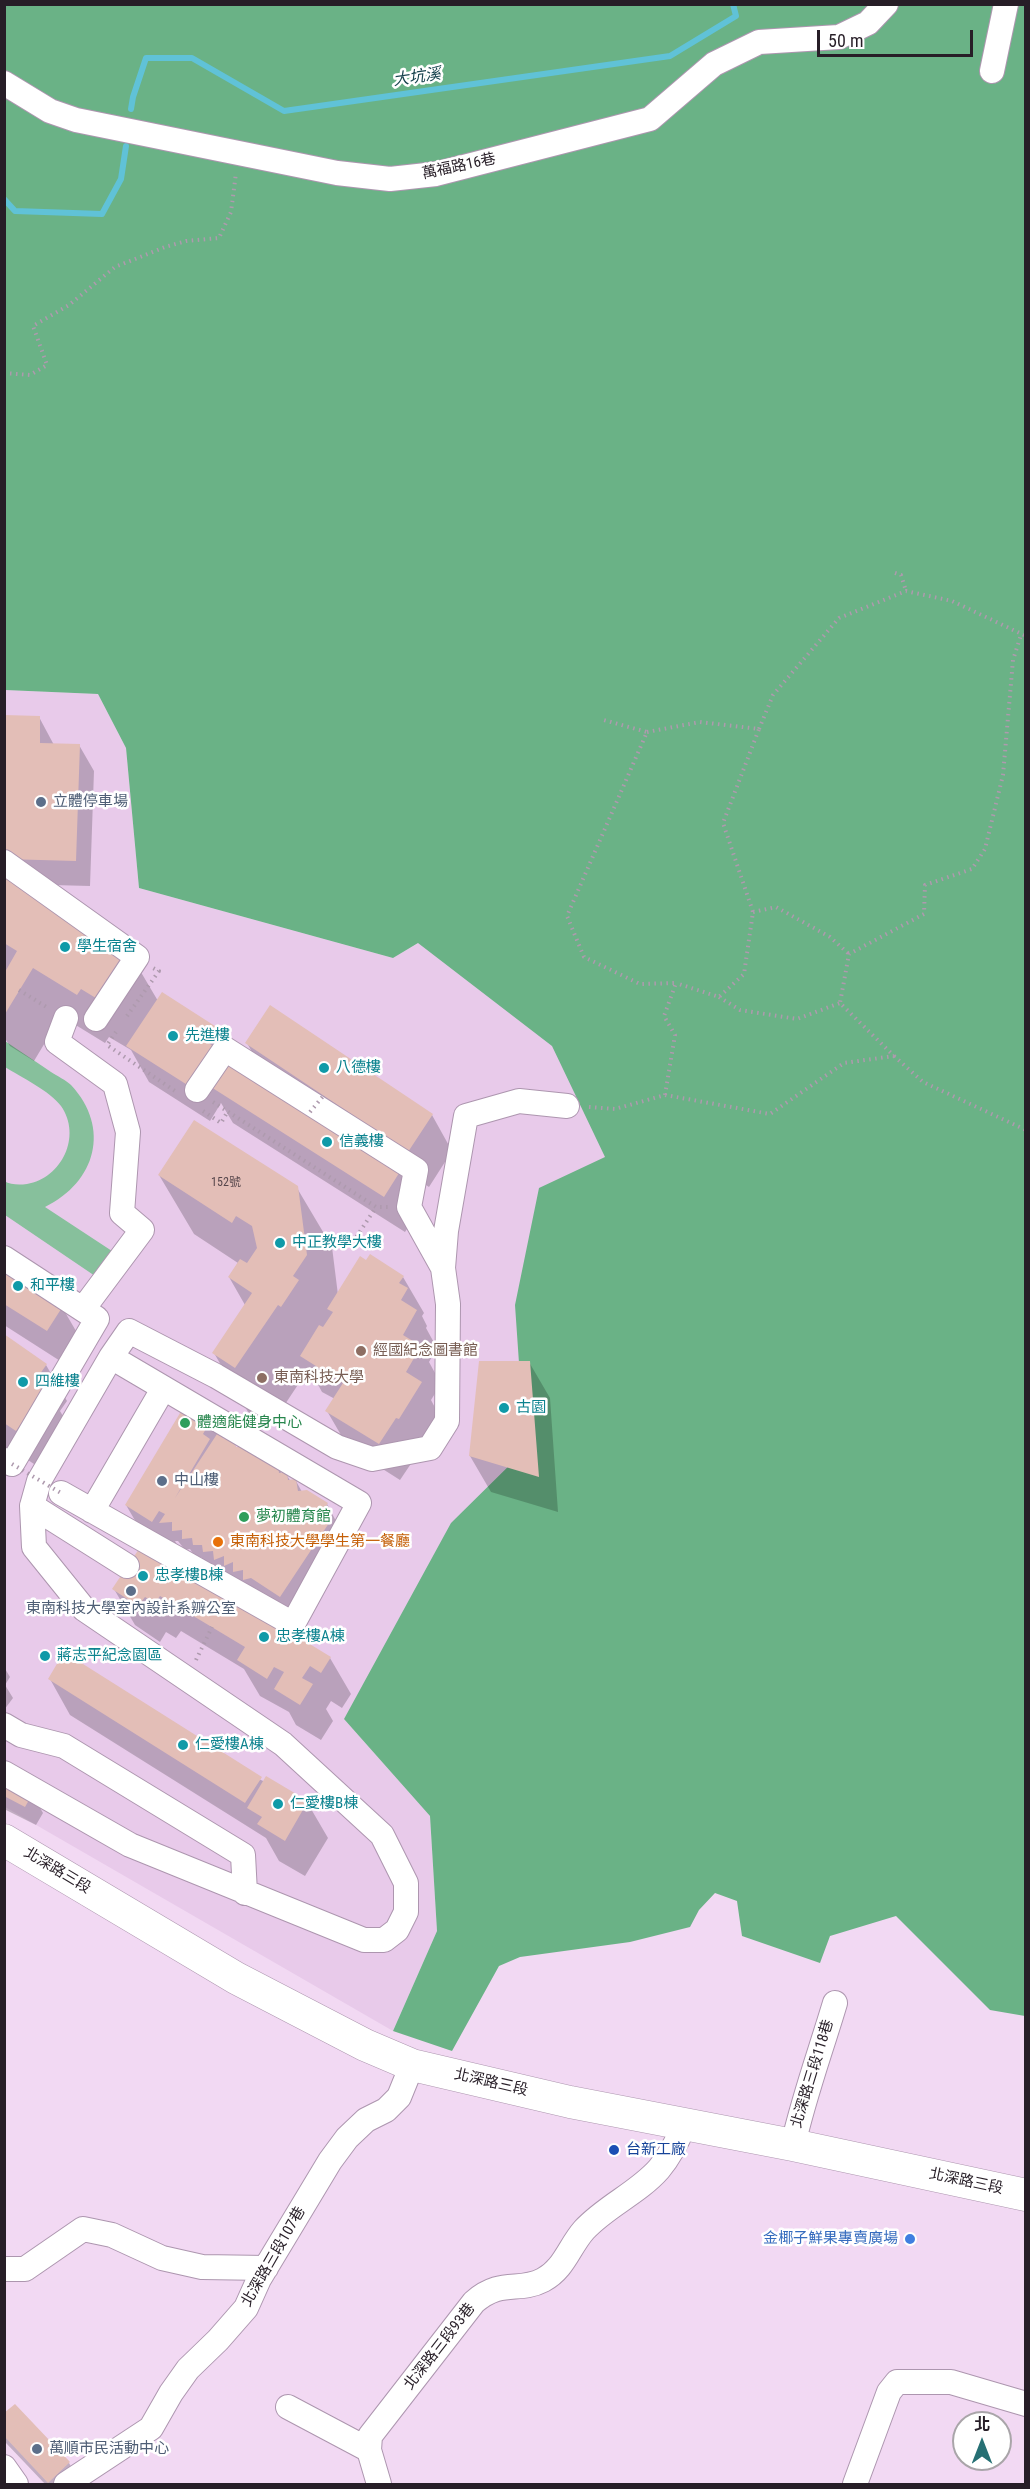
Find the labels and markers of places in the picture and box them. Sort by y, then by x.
place label: 立體停車場 [53,793,128,811]
marker: 立體停車場 [34,795,48,809]
place label: 學生宿舍 [77,938,137,956]
marker: 學生宿舍 [58,940,72,954]
place label: 先進樓 [185,1027,230,1045]
marker: 先進樓 [166,1029,180,1043]
place label: 八德樓 [336,1059,381,1077]
marker: 八德樓 [317,1061,331,1075]
place label: 信義樓 [339,1133,384,1151]
marker: 信義樓 [320,1135,334,1149]
place label: 中正教學大樓 [292,1234,382,1252]
marker: 中正教學大樓 [273,1236,287,1250]
place label: 和平樓 [30,1277,75,1295]
marker: 和平樓 [11,1279,25,1293]
place label: 經國紀念圖書館 [373,1342,478,1360]
marker: 經國紀念圖書館 [354,1344,368,1358]
place label: 東南科技大學 [274,1369,364,1387]
marker: 東南科技大學 [255,1371,269,1385]
place label: 四維樓 [35,1373,80,1391]
marker: 四維樓 [16,1375,30,1389]
place label: 古園 [516,1399,546,1417]
marker: 古園 [497,1401,511,1415]
place label: 體適能健身中心 [197,1414,302,1432]
marker: 體適能健身中心 [178,1416,192,1430]
place label: 中山樓 [174,1472,219,1490]
marker: 中山樓 [155,1474,169,1488]
place label: 夢初體育館 [256,1508,331,1526]
marker: 夢初體育館 [237,1510,251,1524]
place label: 東南科技大學學生第一餐廳 [230,1533,410,1551]
marker: 東南科技大學學生第一餐廳 [211,1535,225,1549]
place label: 忠孝樓B棟 [155,1567,223,1585]
marker: 忠孝樓B棟 [136,1569,150,1583]
marker: 東南科技大學室內設計系辧公室 [124,1584,138,1598]
place label: 東南科技大學室內設計系辧公室 [26,1600,236,1618]
place label: 忠孝樓A棟 [276,1628,345,1646]
marker: 忠孝樓A棟 [257,1630,271,1644]
place label: 蔣志平紀念園區 [57,1647,162,1665]
marker: 蔣志平紀念園區 [38,1649,52,1663]
place label: 仁愛樓A棟 [195,1736,264,1754]
marker: 仁愛樓A棟 [176,1738,190,1752]
place label: 仁愛樓B棟 [290,1795,358,1813]
marker: 仁愛樓B棟 [271,1797,285,1811]
place label: 台新工廠 [626,2141,686,2159]
marker: 台新工廠 [607,2143,621,2157]
place label: 金椰子鮮果專賣廣場 [763,2230,898,2248]
marker: 金椰子鮮果專賣廣場 [903,2232,917,2246]
place label: 萬順市民活動中心 [49,2440,169,2458]
marker: 萬順市民活動中心 [30,2442,44,2456]

